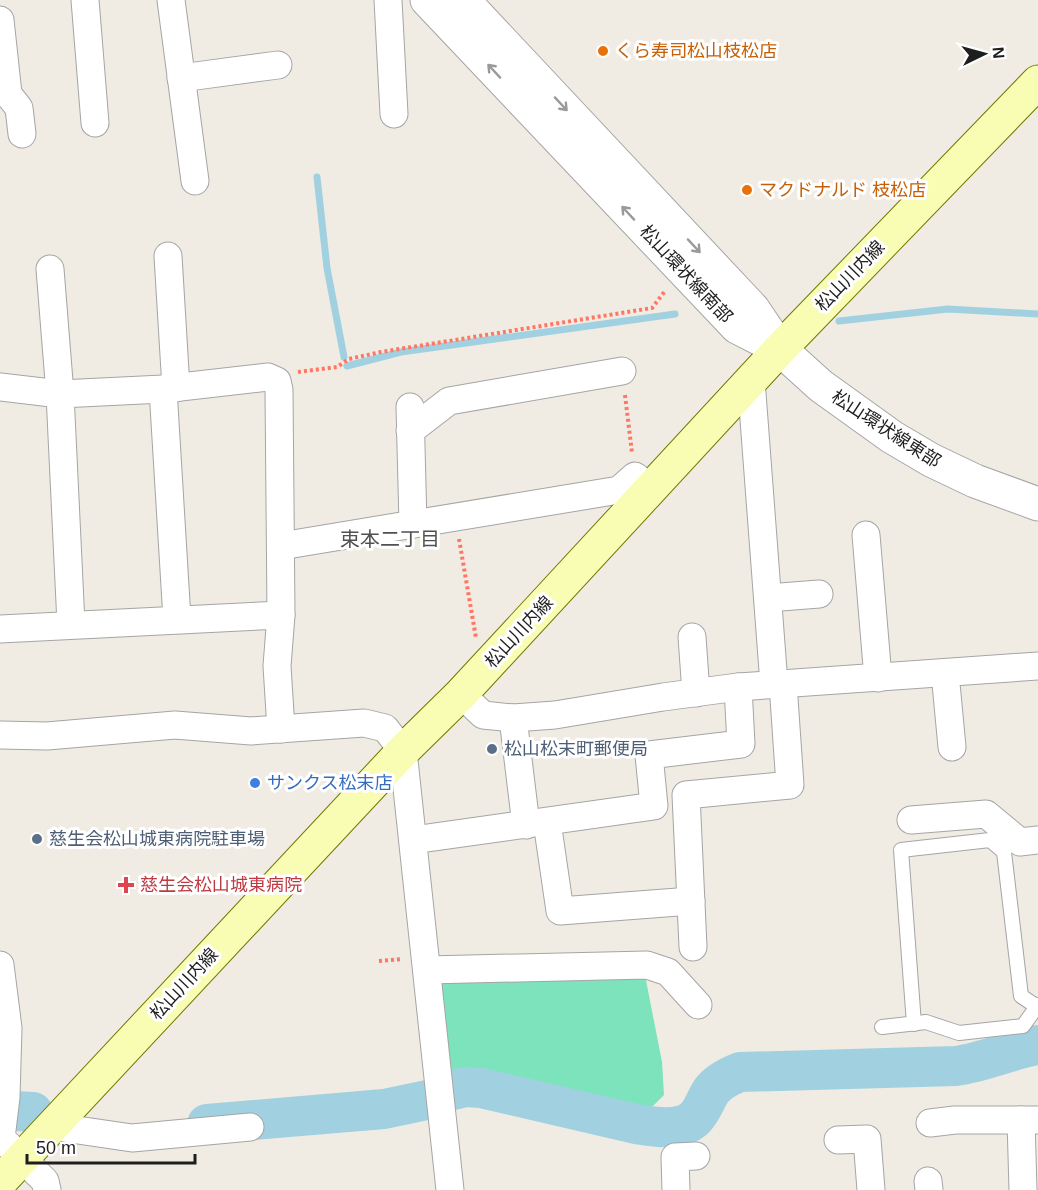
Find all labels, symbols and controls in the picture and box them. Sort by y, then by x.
north arrow [954,24,1014,84]
place label: くら寿司松山枝松店 [615,41,777,61]
marker: くら寿司松山枝松店 [596,44,610,58]
text: N [989,46,1007,59]
one-way arrow [488,64,502,79]
one-way arrow [553,96,567,111]
place label: マクドナルド 枝松店 [759,180,926,200]
marker: マクドナルド 枝松店 [740,183,754,197]
one-way arrow [621,205,636,220]
street label: 松山環状線南部 [636,221,736,327]
street label: 松山川内線 [812,237,888,315]
one-way arrow [687,239,701,254]
street label: 松山環状線東部 [828,386,944,472]
district label: 束本二丁目 [340,528,440,550]
street label: 松山川内線 [481,592,557,672]
place label: 松山松末町郵便局 [504,739,648,759]
marker: 松山松末町郵便局 [485,742,499,756]
place label: サンクス松末店 [267,773,392,793]
marker: サンクス松末店 [248,776,262,790]
place label: 慈生会松山城東病院駐車場 [49,829,265,849]
marker: 慈生会松山城東病院駐車場 [30,832,44,846]
place label: 慈生会松山城東病院 [140,875,302,895]
marker: 慈生会松山城東病院 [117,876,135,894]
street label: 松山川内線 [146,944,222,1024]
scale bar [27,1127,195,1165]
text: 50 m [36,1138,76,1158]

